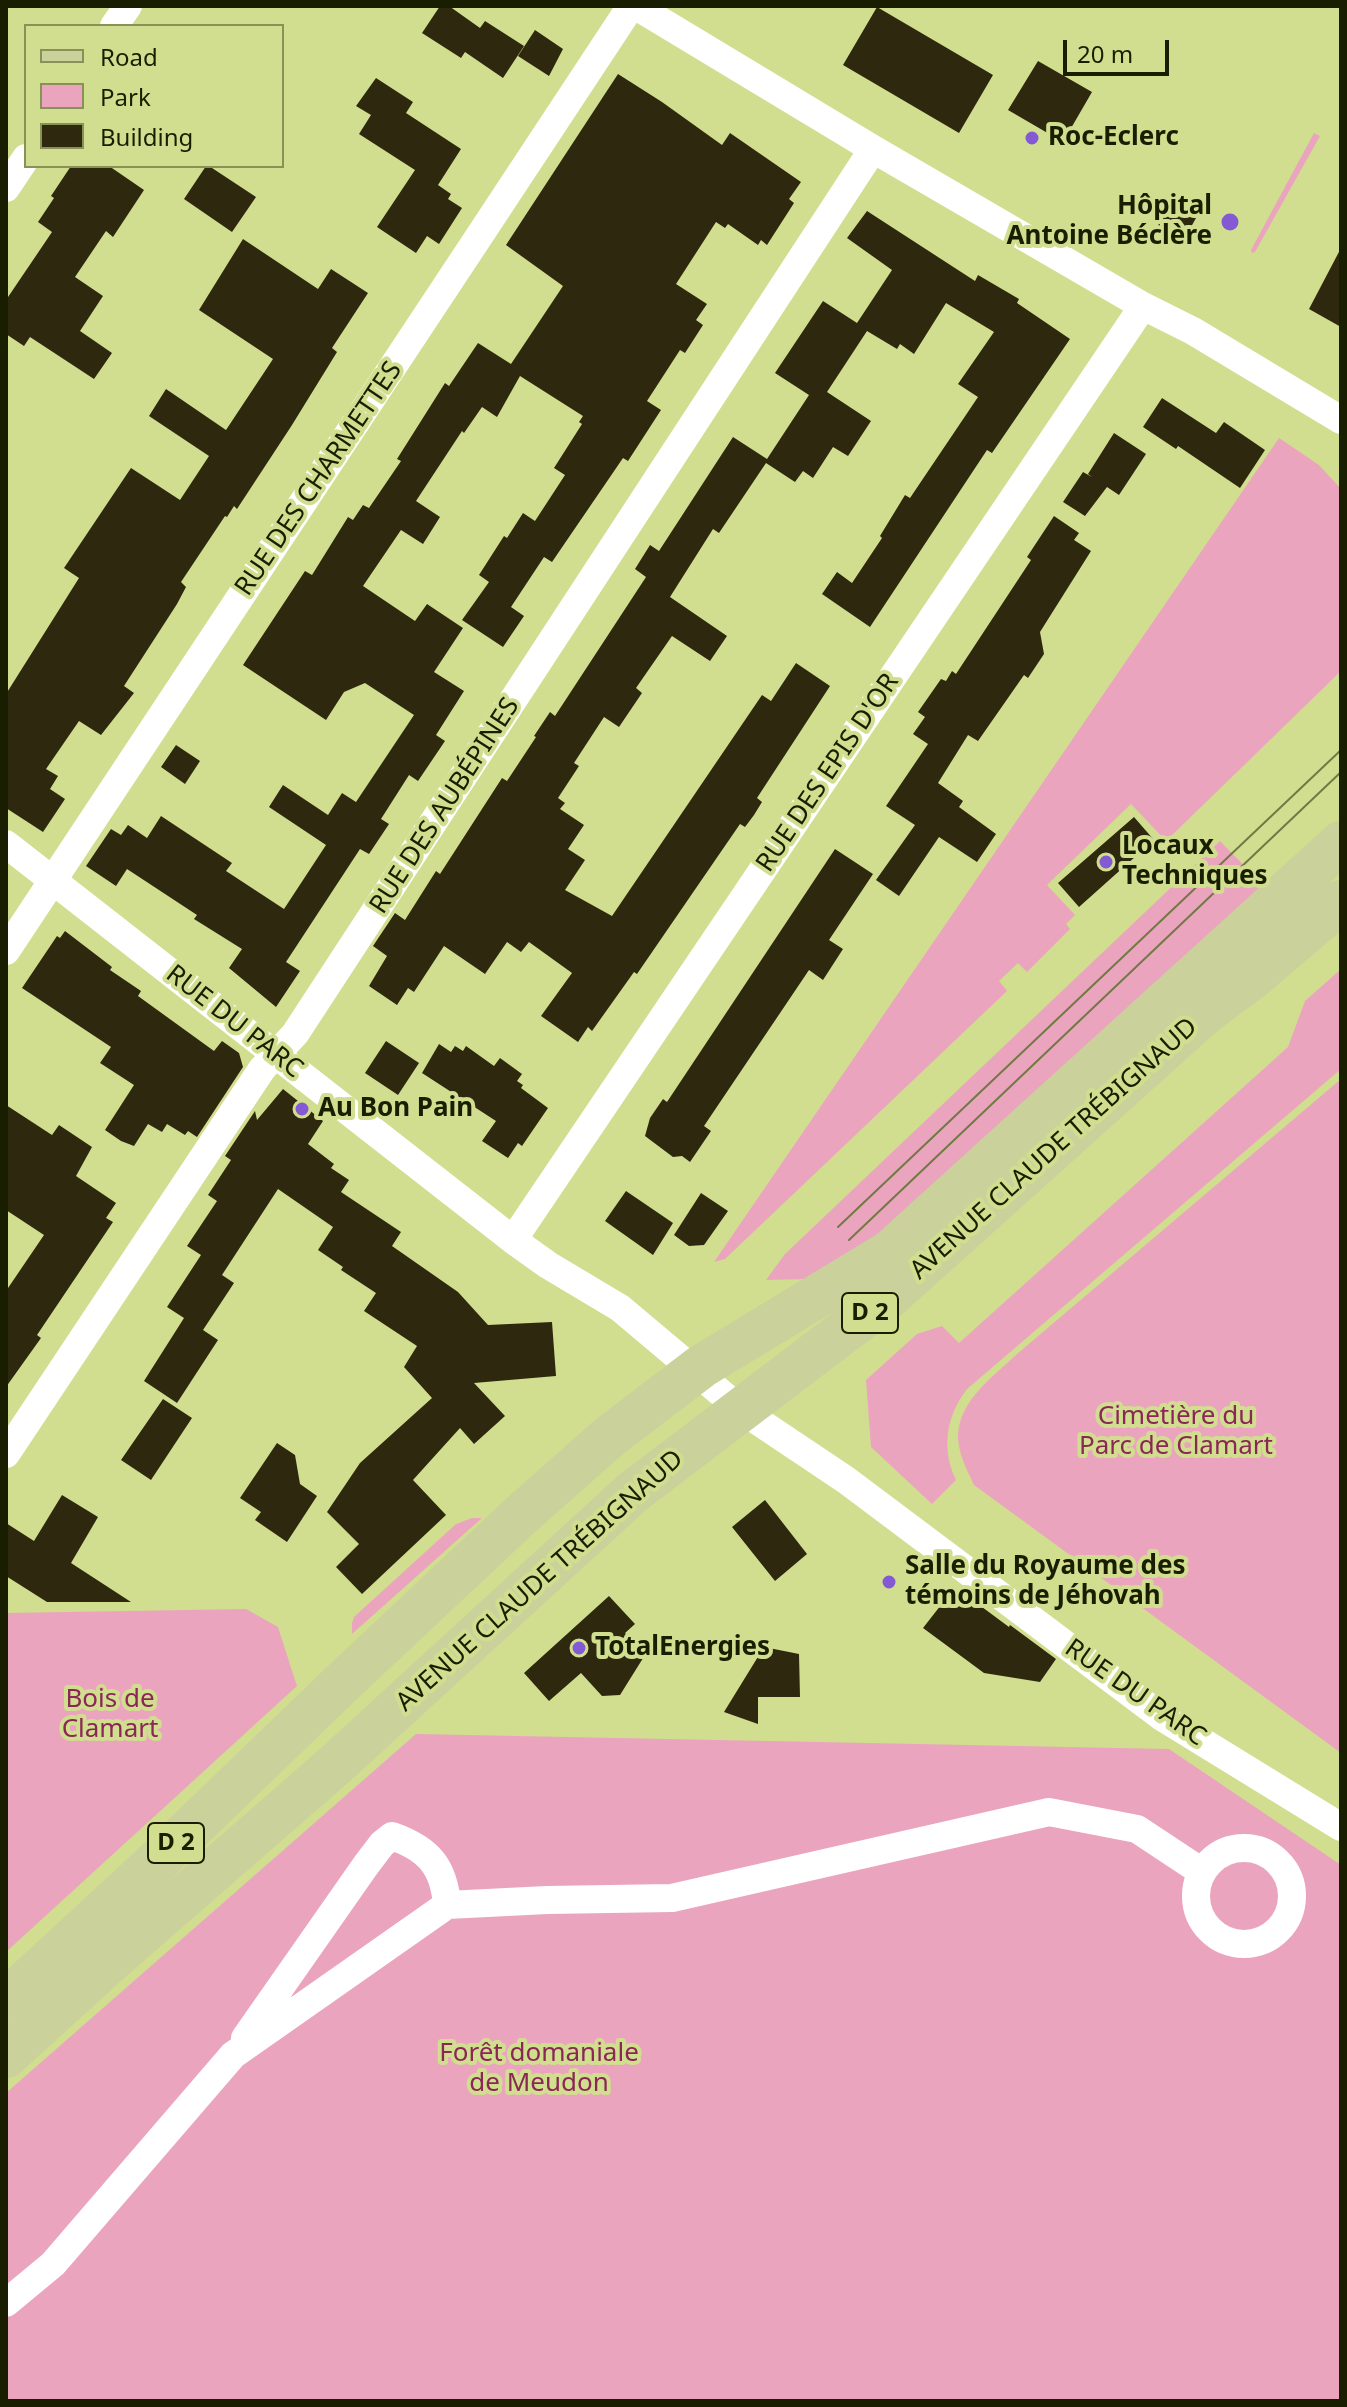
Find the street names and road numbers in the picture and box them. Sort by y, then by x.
street label: RUE DES CHARMETTES [229,356,409,602]
street label: RUE DES EPIS D'OR [750,668,906,878]
street label: RUE DES AUBÉPINES [364,692,526,920]
street label: RUE DU PARC [159,959,309,1085]
street label: AVENUE CLAUDE TRÉBIGNAUD [904,1012,1204,1286]
road number: D 2 [842,1293,898,1333]
street label: AVENUE CLAUDE TRÉBIGNAUD [390,1444,690,1718]
street label: RUE DU PARC [1059,1633,1211,1753]
road number: D 2 [148,1823,204,1863]

